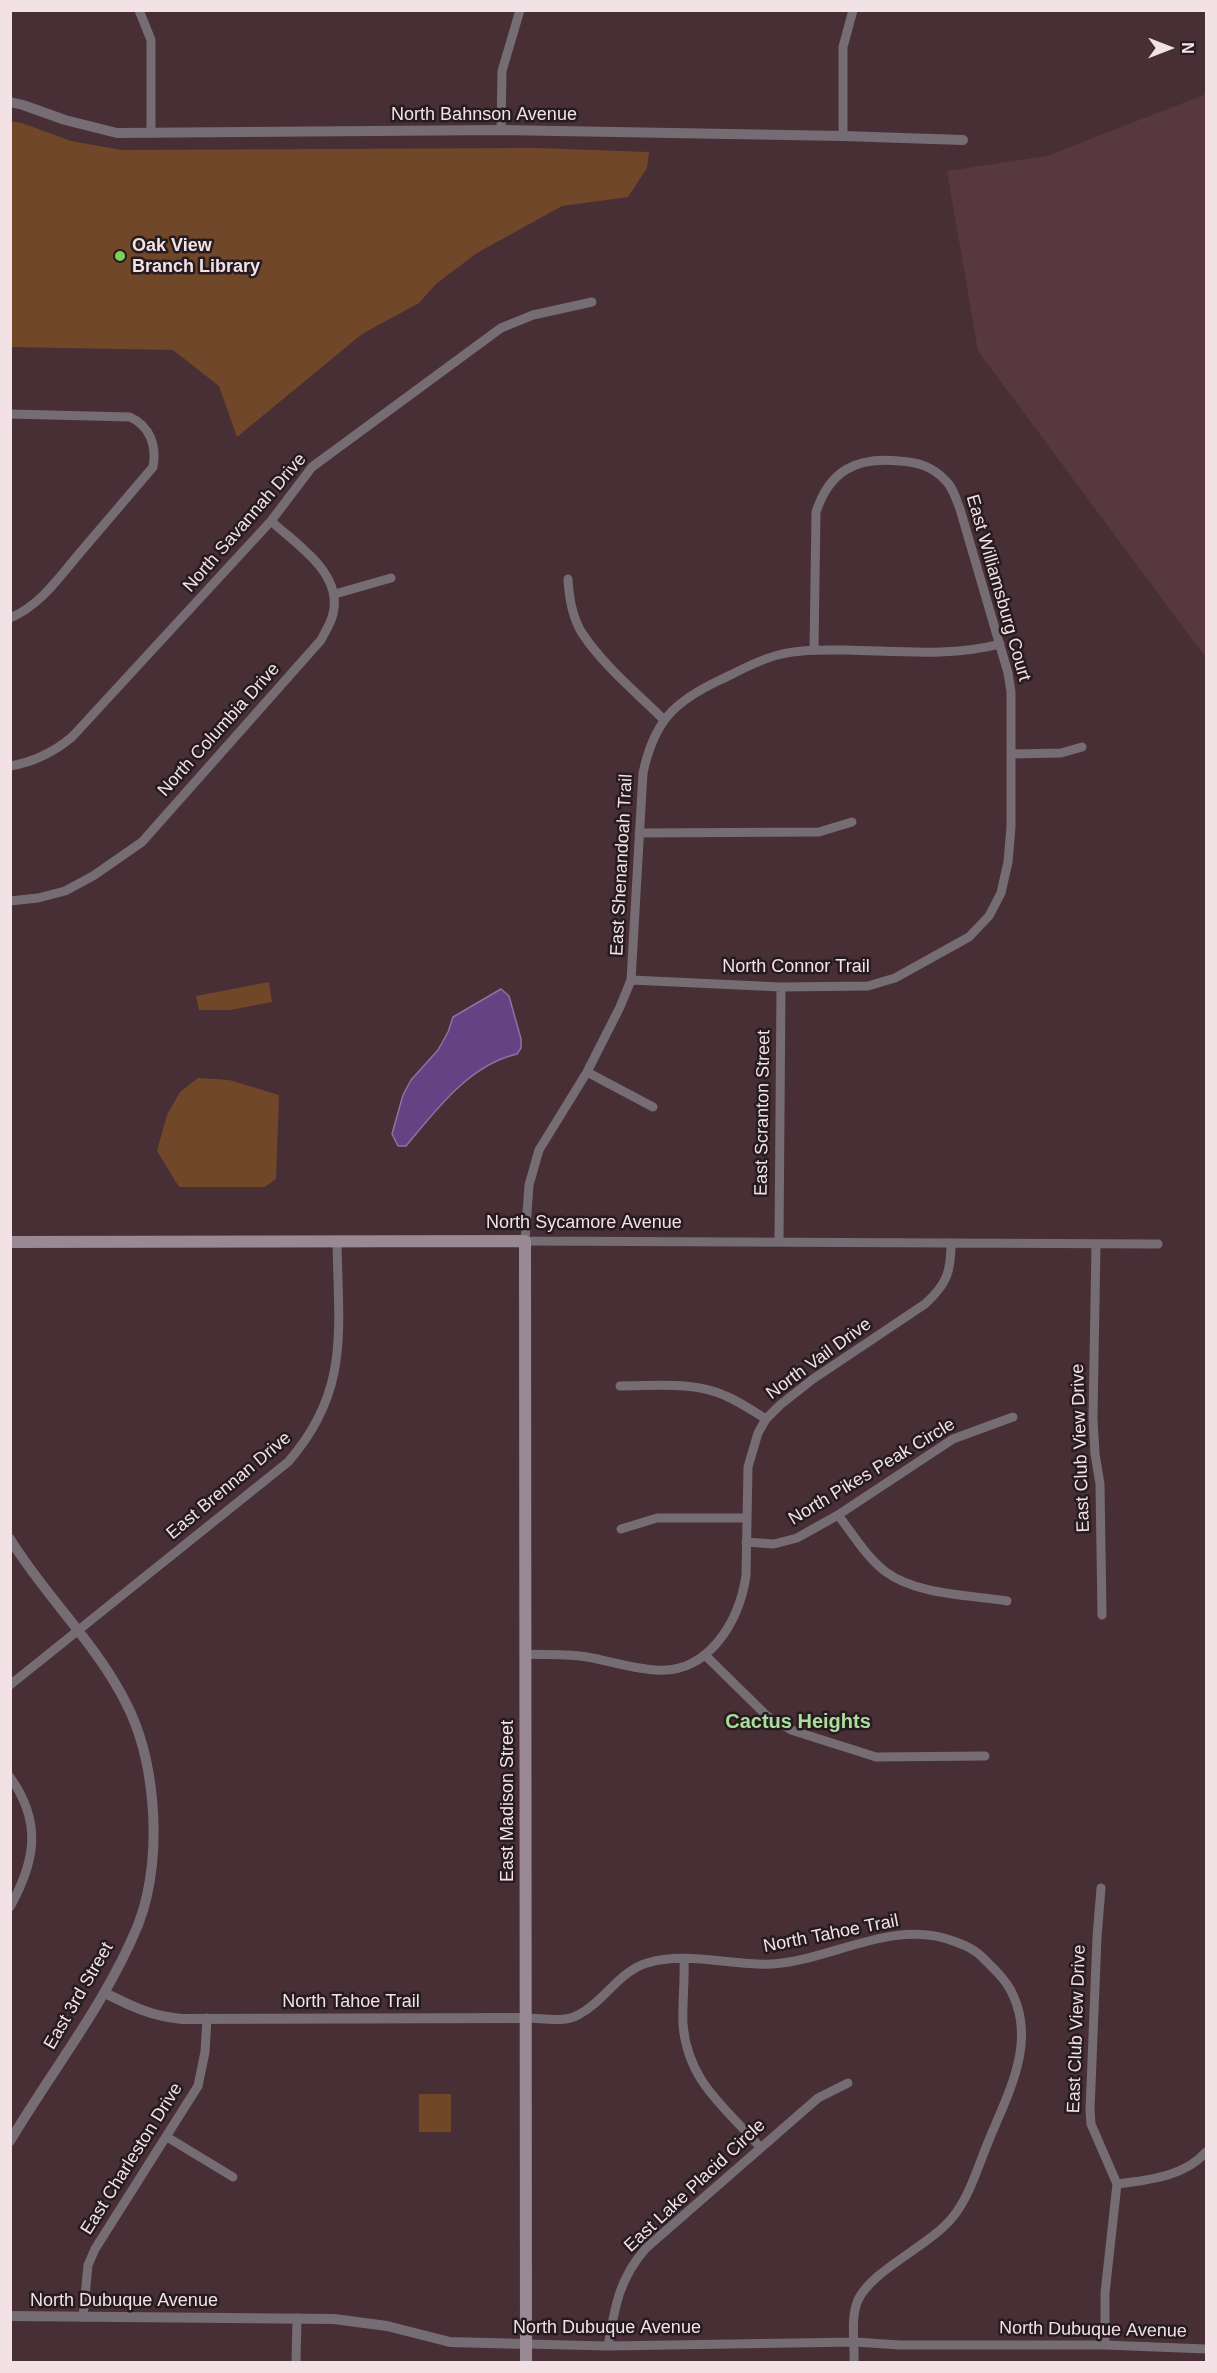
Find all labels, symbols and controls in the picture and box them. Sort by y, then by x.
north arrow [1139,18,1199,78]
text: N [1179,42,1196,54]
street label: North Bahnson Avenue [391,104,577,126]
place label: Oak View Branch Library [132,235,260,278]
marker: Oak View Branch Library [113,249,127,263]
street label: North Savannah Drive [179,449,311,597]
street label: East Williamsburg Court [961,492,1035,684]
street label: North Columbia Drive [153,659,285,801]
street label: East Shenandoah Trail [606,773,638,957]
street label: North Connor Trail [722,956,870,978]
street label: East Scranton Street [751,1030,775,1196]
street label: North Sycamore Avenue [486,1212,682,1234]
street label: North Vail Drive [762,1314,876,1404]
street label: East Club View Drive [1067,1363,1095,1533]
street label: North Pikes Peak Circle [785,1414,959,1530]
street label: East Brennan Drive [162,1428,296,1544]
district label: Cactus Heights [725,1710,871,1734]
street label: East Madison Street [497,1720,519,1882]
street label: North Tahoe Trail [762,1910,900,1958]
street label: East 3rd Street [40,1939,118,2053]
street label: East Club View Drive [1063,1944,1091,2114]
street label: North Tahoe Trail [282,1991,420,2013]
street label: East Charleston Drive [76,2079,188,2239]
street label: East Lake Placid Circle [620,2115,770,2257]
street label: North Dubuque Avenue [30,2290,218,2312]
street label: North Dubuque Avenue [513,2317,701,2339]
street label: North Dubuque Avenue [999,2318,1187,2342]

